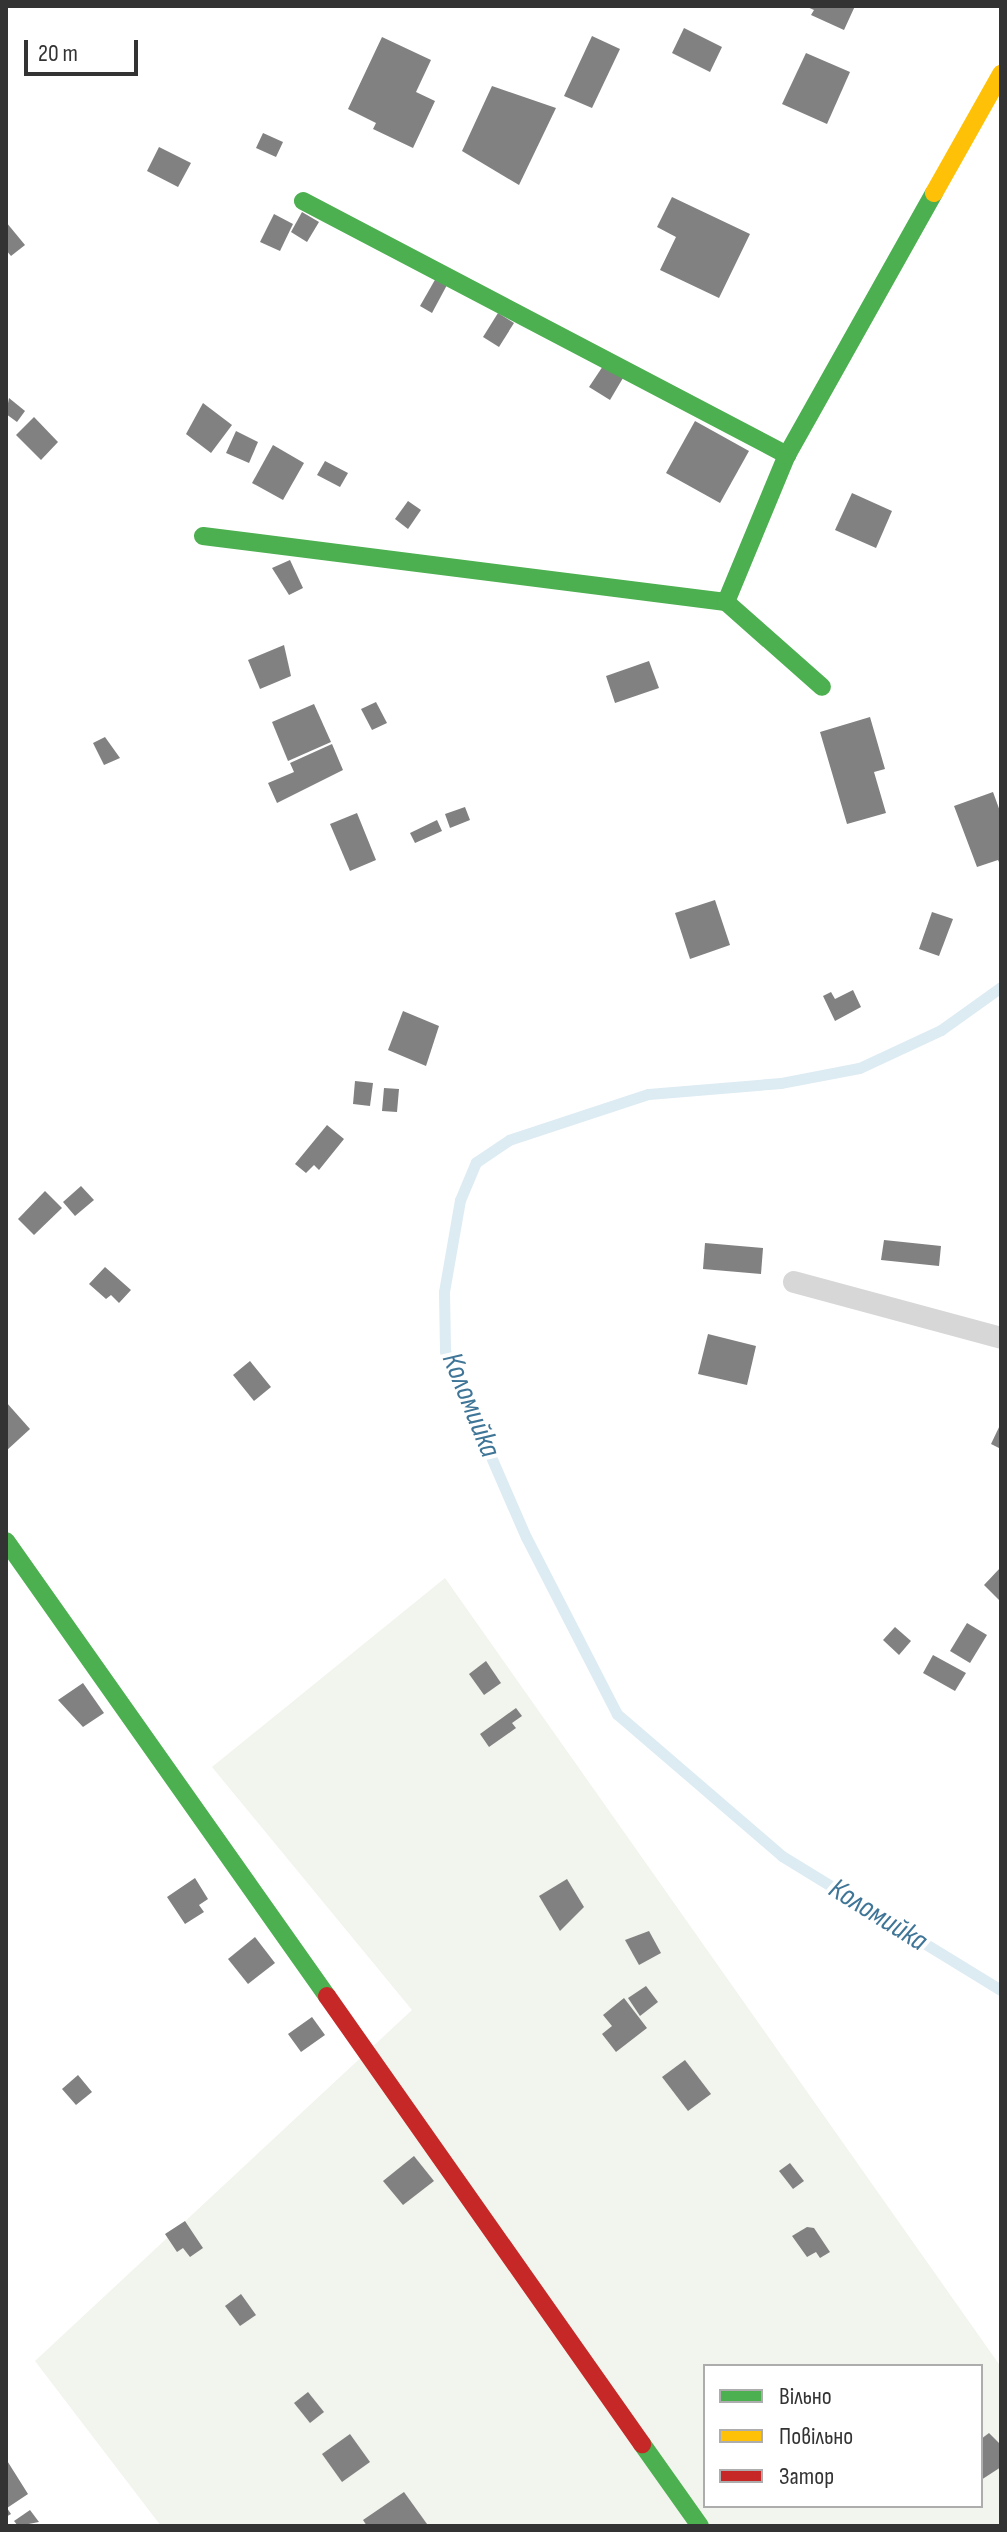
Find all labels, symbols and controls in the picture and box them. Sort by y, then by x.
scale bar [28,24,142,74]
text: 20 m [38,39,78,68]
water label: Коломийка [434,1347,508,1463]
water label: Коломийка [822,1871,934,1959]
legend [703,2364,983,2508]
text: Вільно [779,2382,832,2411]
text: Повільно [779,2422,853,2451]
text: Затор [779,2462,834,2491]

